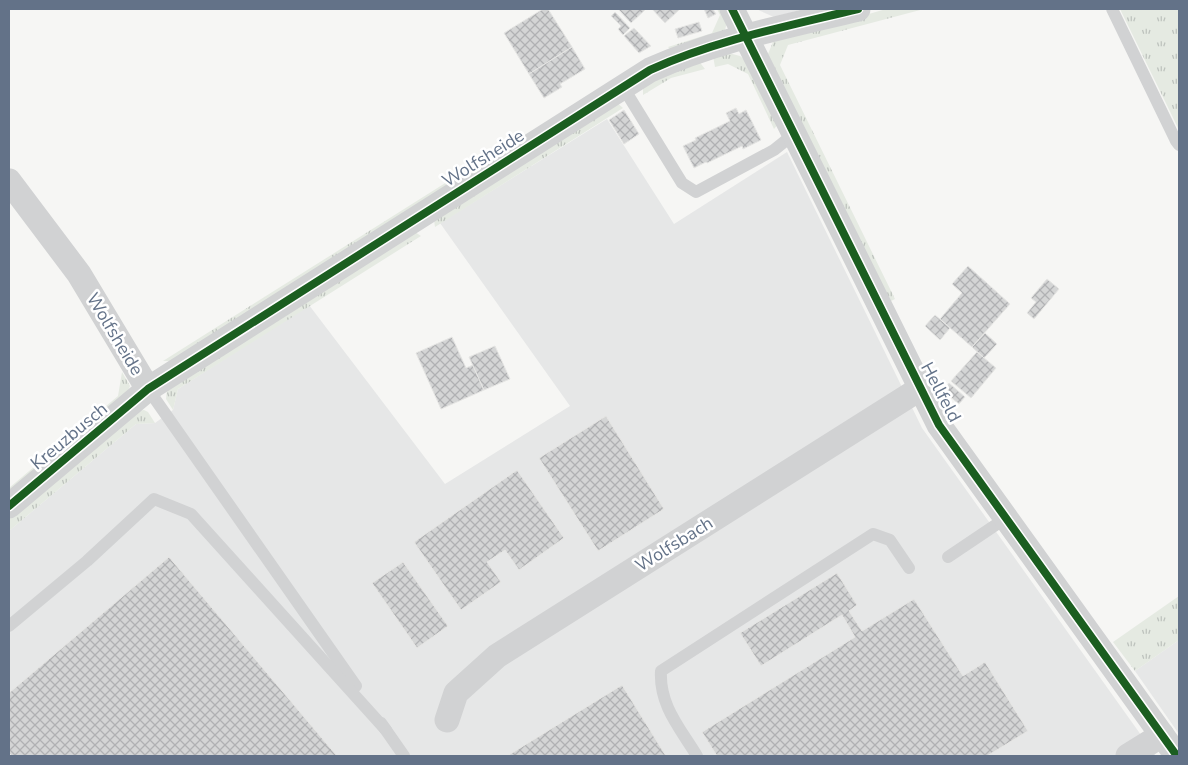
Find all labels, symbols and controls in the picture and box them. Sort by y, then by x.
street label: Wolfsheide [437,123,529,193]
street label: Wolfsheide [81,288,149,380]
street label: Hellfeld [915,358,967,426]
street label: Kreuzbusch [26,397,112,475]
street label: Wolfsbach [631,511,717,577]

